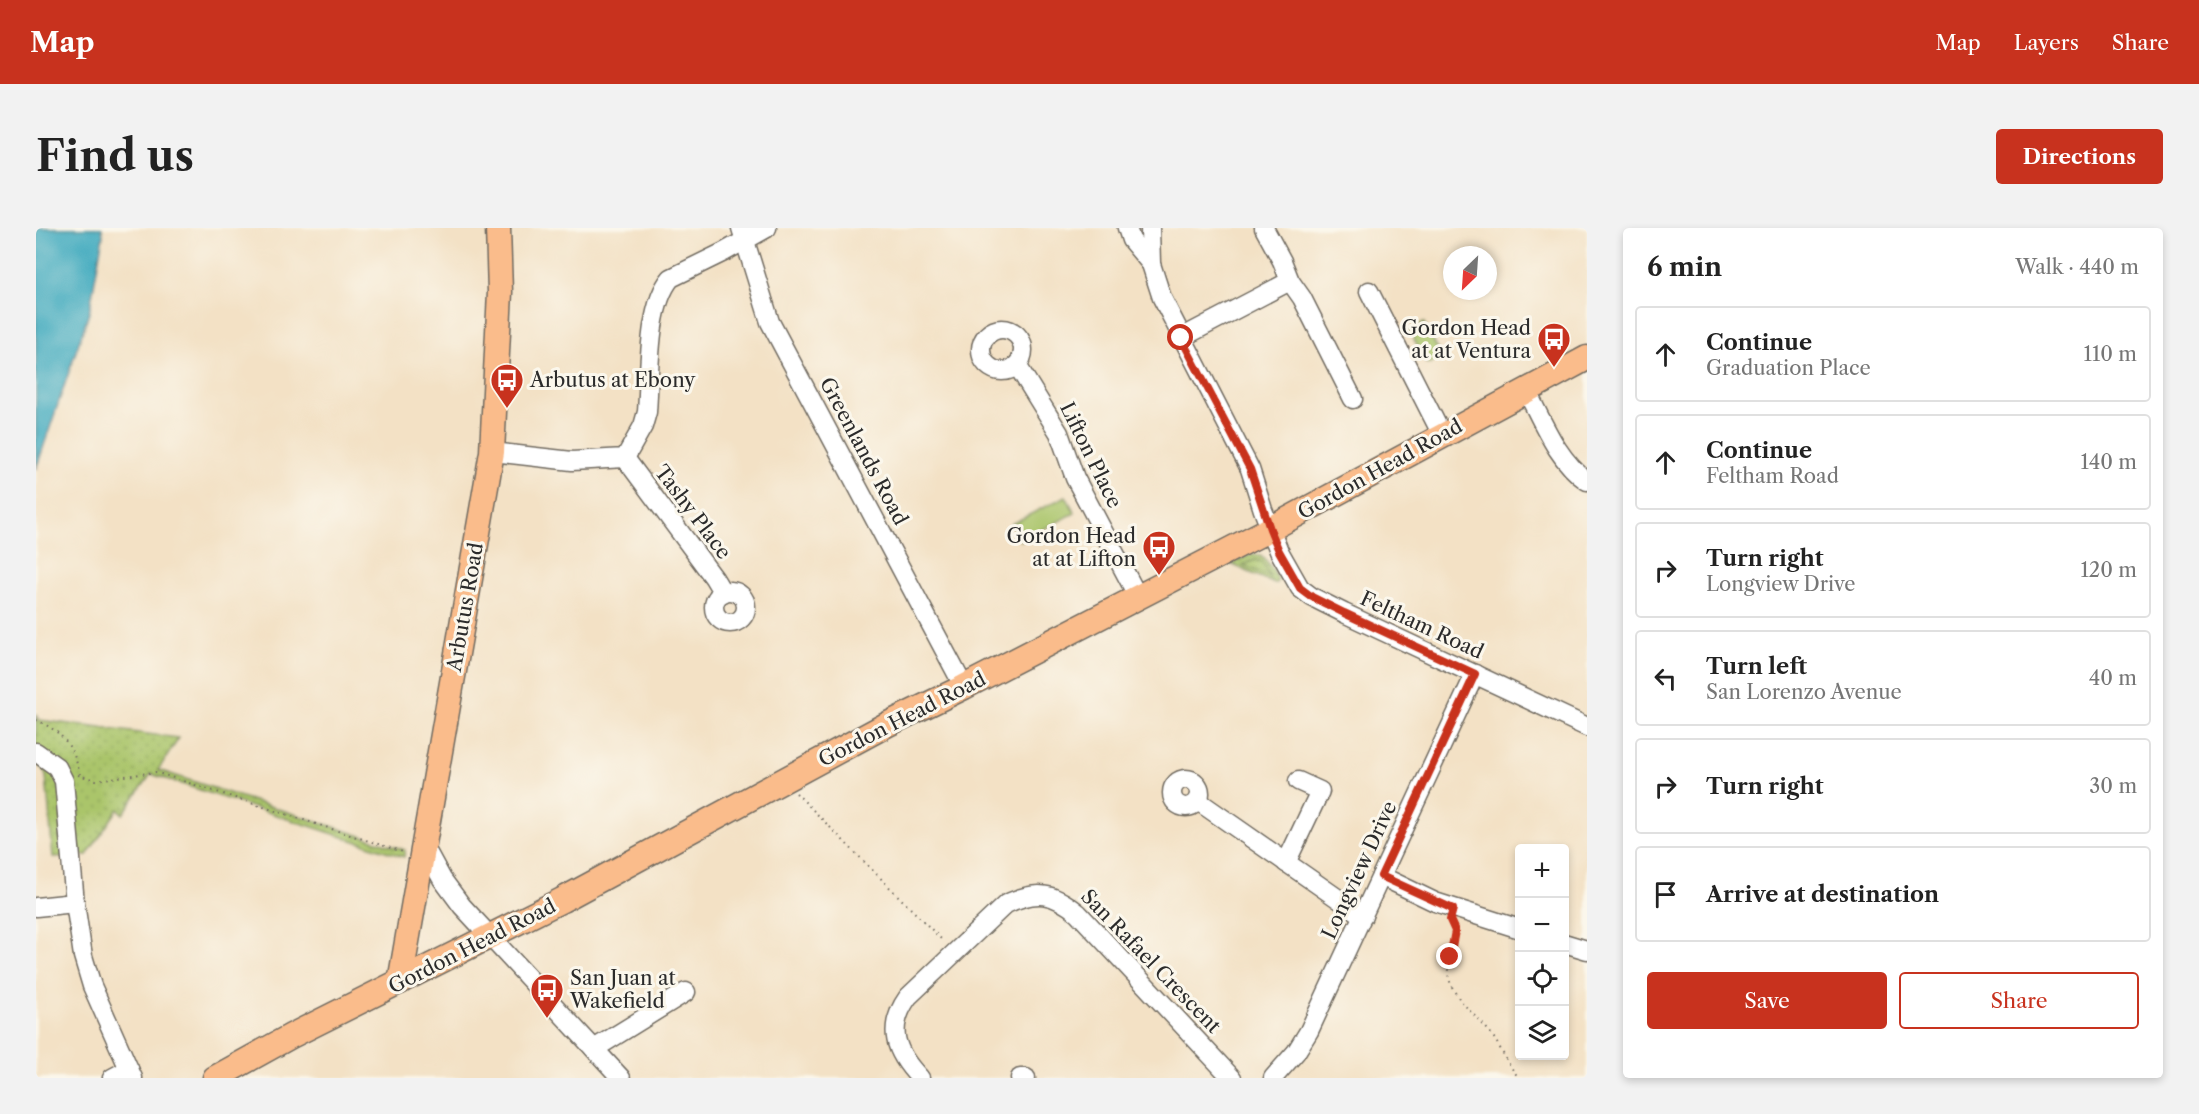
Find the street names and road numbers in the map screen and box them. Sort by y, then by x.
street label: Greenlands Road [815,373,913,529]
street label: Lifton Place [1055,398,1127,512]
street label: Gordon Head Road [1294,414,1466,524]
street label: Tashy Place [650,460,736,564]
street label: Arbutus Road [442,541,488,674]
street label: Feltham Road [1357,586,1487,664]
street label: Gordon Head Road [814,666,990,772]
street label: Longview Drive [1317,797,1401,943]
street label: San Rafael Crescent [1076,884,1226,1038]
street label: Gordon Head Road [384,893,560,999]

